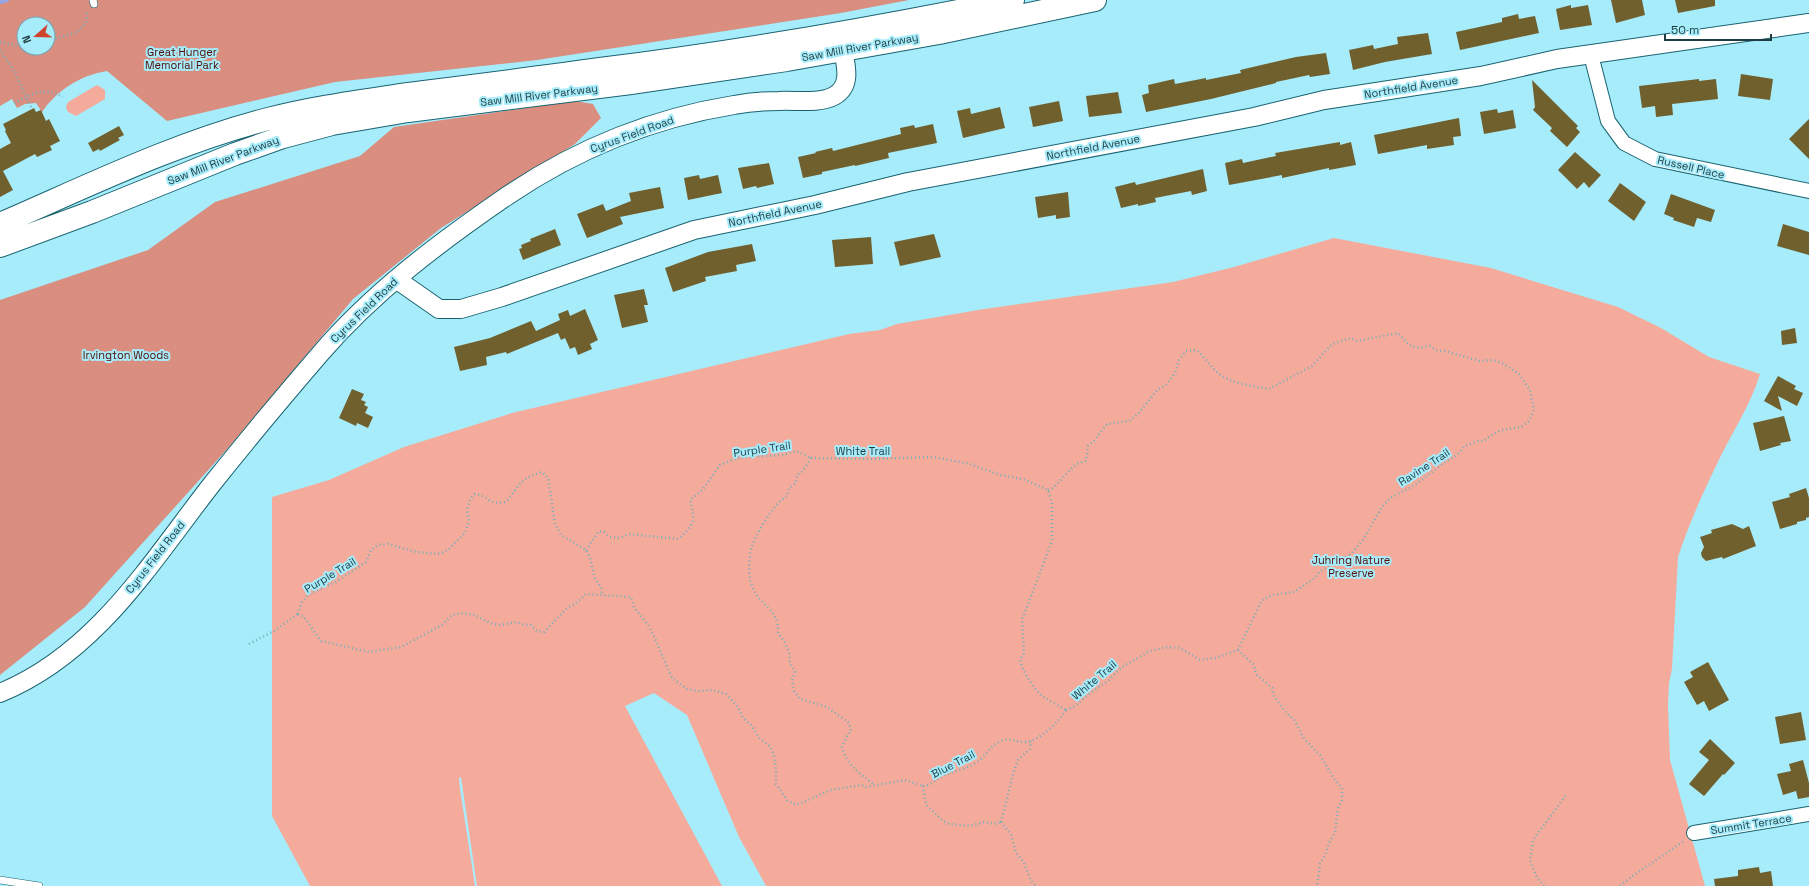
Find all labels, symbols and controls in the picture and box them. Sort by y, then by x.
north arrow [16,16,56,56]
scale bar [1665,16,1771,42]
text: 50 m [1671,22,1699,38]
street label: Saw Mill River Parkway [800,30,920,64]
text: N [19,34,34,45]
park label: Great Hunger Memorial Park [145,45,219,72]
street label: Northfield Avenue [1363,73,1459,101]
street label: Saw Mill River Parkway [479,81,599,109]
street label: Cyrus Field Road [588,112,676,156]
street label: Northfield Avenue [1045,131,1141,163]
street label: Saw Mill River Parkway [165,132,281,188]
street label: Russell Place [1656,152,1726,182]
street label: Northfield Avenue [727,196,823,230]
street label: Cyrus Field Road [327,274,401,346]
park label: Irvington Woods [83,348,169,362]
street label: Purple Trail [732,438,792,460]
street label: White Trail [836,444,890,458]
street label: Ravine Trail [1396,445,1452,489]
street label: Cyrus Field Road [122,518,188,596]
park label: Juhring Nature Preserve [1312,553,1390,580]
street label: Purple Trail [302,554,358,596]
street label: White Trail [1069,657,1119,703]
street label: Blue Trail [929,747,977,781]
street label: Summit Terrace [1709,811,1793,837]

